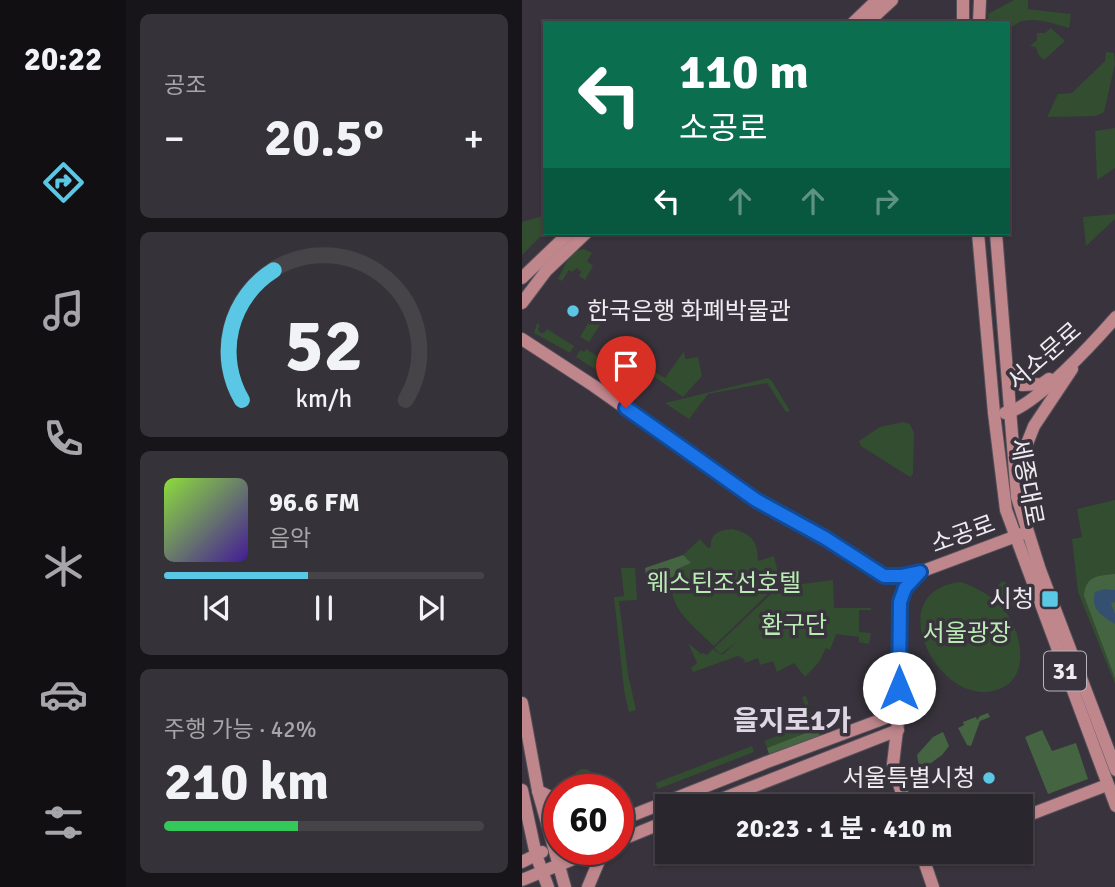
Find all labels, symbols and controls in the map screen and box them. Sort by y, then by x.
text: 20:22 [24,40,102,79]
text: 110 m [679,42,809,102]
icon: left [564,49,655,140]
text: 공조 [164,71,206,100]
text: 20.5° [264,106,384,170]
text: 소공로 [679,109,767,148]
text: − [164,115,185,162]
text: + [463,115,484,162]
icon: directions [39,158,88,207]
icon: left [648,182,686,220]
icon: ahead [721,182,759,220]
icon: ahead [794,182,832,220]
icon: right [867,182,905,220]
icon: music [39,286,88,335]
place label: 한국은행 화폐박물관 [587,296,791,326]
text: 52 [285,303,363,392]
marker: 한국은행 화폐박물관 [565,303,581,319]
street label: 서소문로 [1001,316,1087,396]
pin [596,336,656,408]
icon: arrive [607,347,645,385]
text: km/h [296,383,352,414]
icon: phone [39,414,88,463]
street label: 세종대로 [1004,436,1050,528]
text: 96.6 FM [269,487,360,519]
street label: 소공로 [927,509,999,559]
text: 음악 [269,524,311,553]
icon: climate [39,542,88,591]
park label: 웨스틴조선호텔 [647,568,801,598]
place label: 시청 [990,584,1034,614]
icon: previous [198,589,236,627]
icon: pause [305,589,343,627]
icon: next [412,589,450,627]
marker: 시청 [1040,589,1060,609]
park label: 환구단 [761,610,827,640]
park label: 서울광장 [923,618,1011,648]
position arrow [862,651,936,725]
road number: 31 [1044,652,1086,691]
icon: car [39,670,88,719]
district label: 을지로1가 [733,704,851,738]
text: 주행 가능 · 42% [164,715,317,744]
text: 210 km [164,750,329,814]
place label: 서울특별시청 [843,763,975,793]
marker: 서울특별시청 [981,770,997,786]
speed limit sign: 60 [543,774,634,865]
icon: filters [39,798,88,847]
text: 20:23 · 1 분 · 410 m [736,813,952,845]

